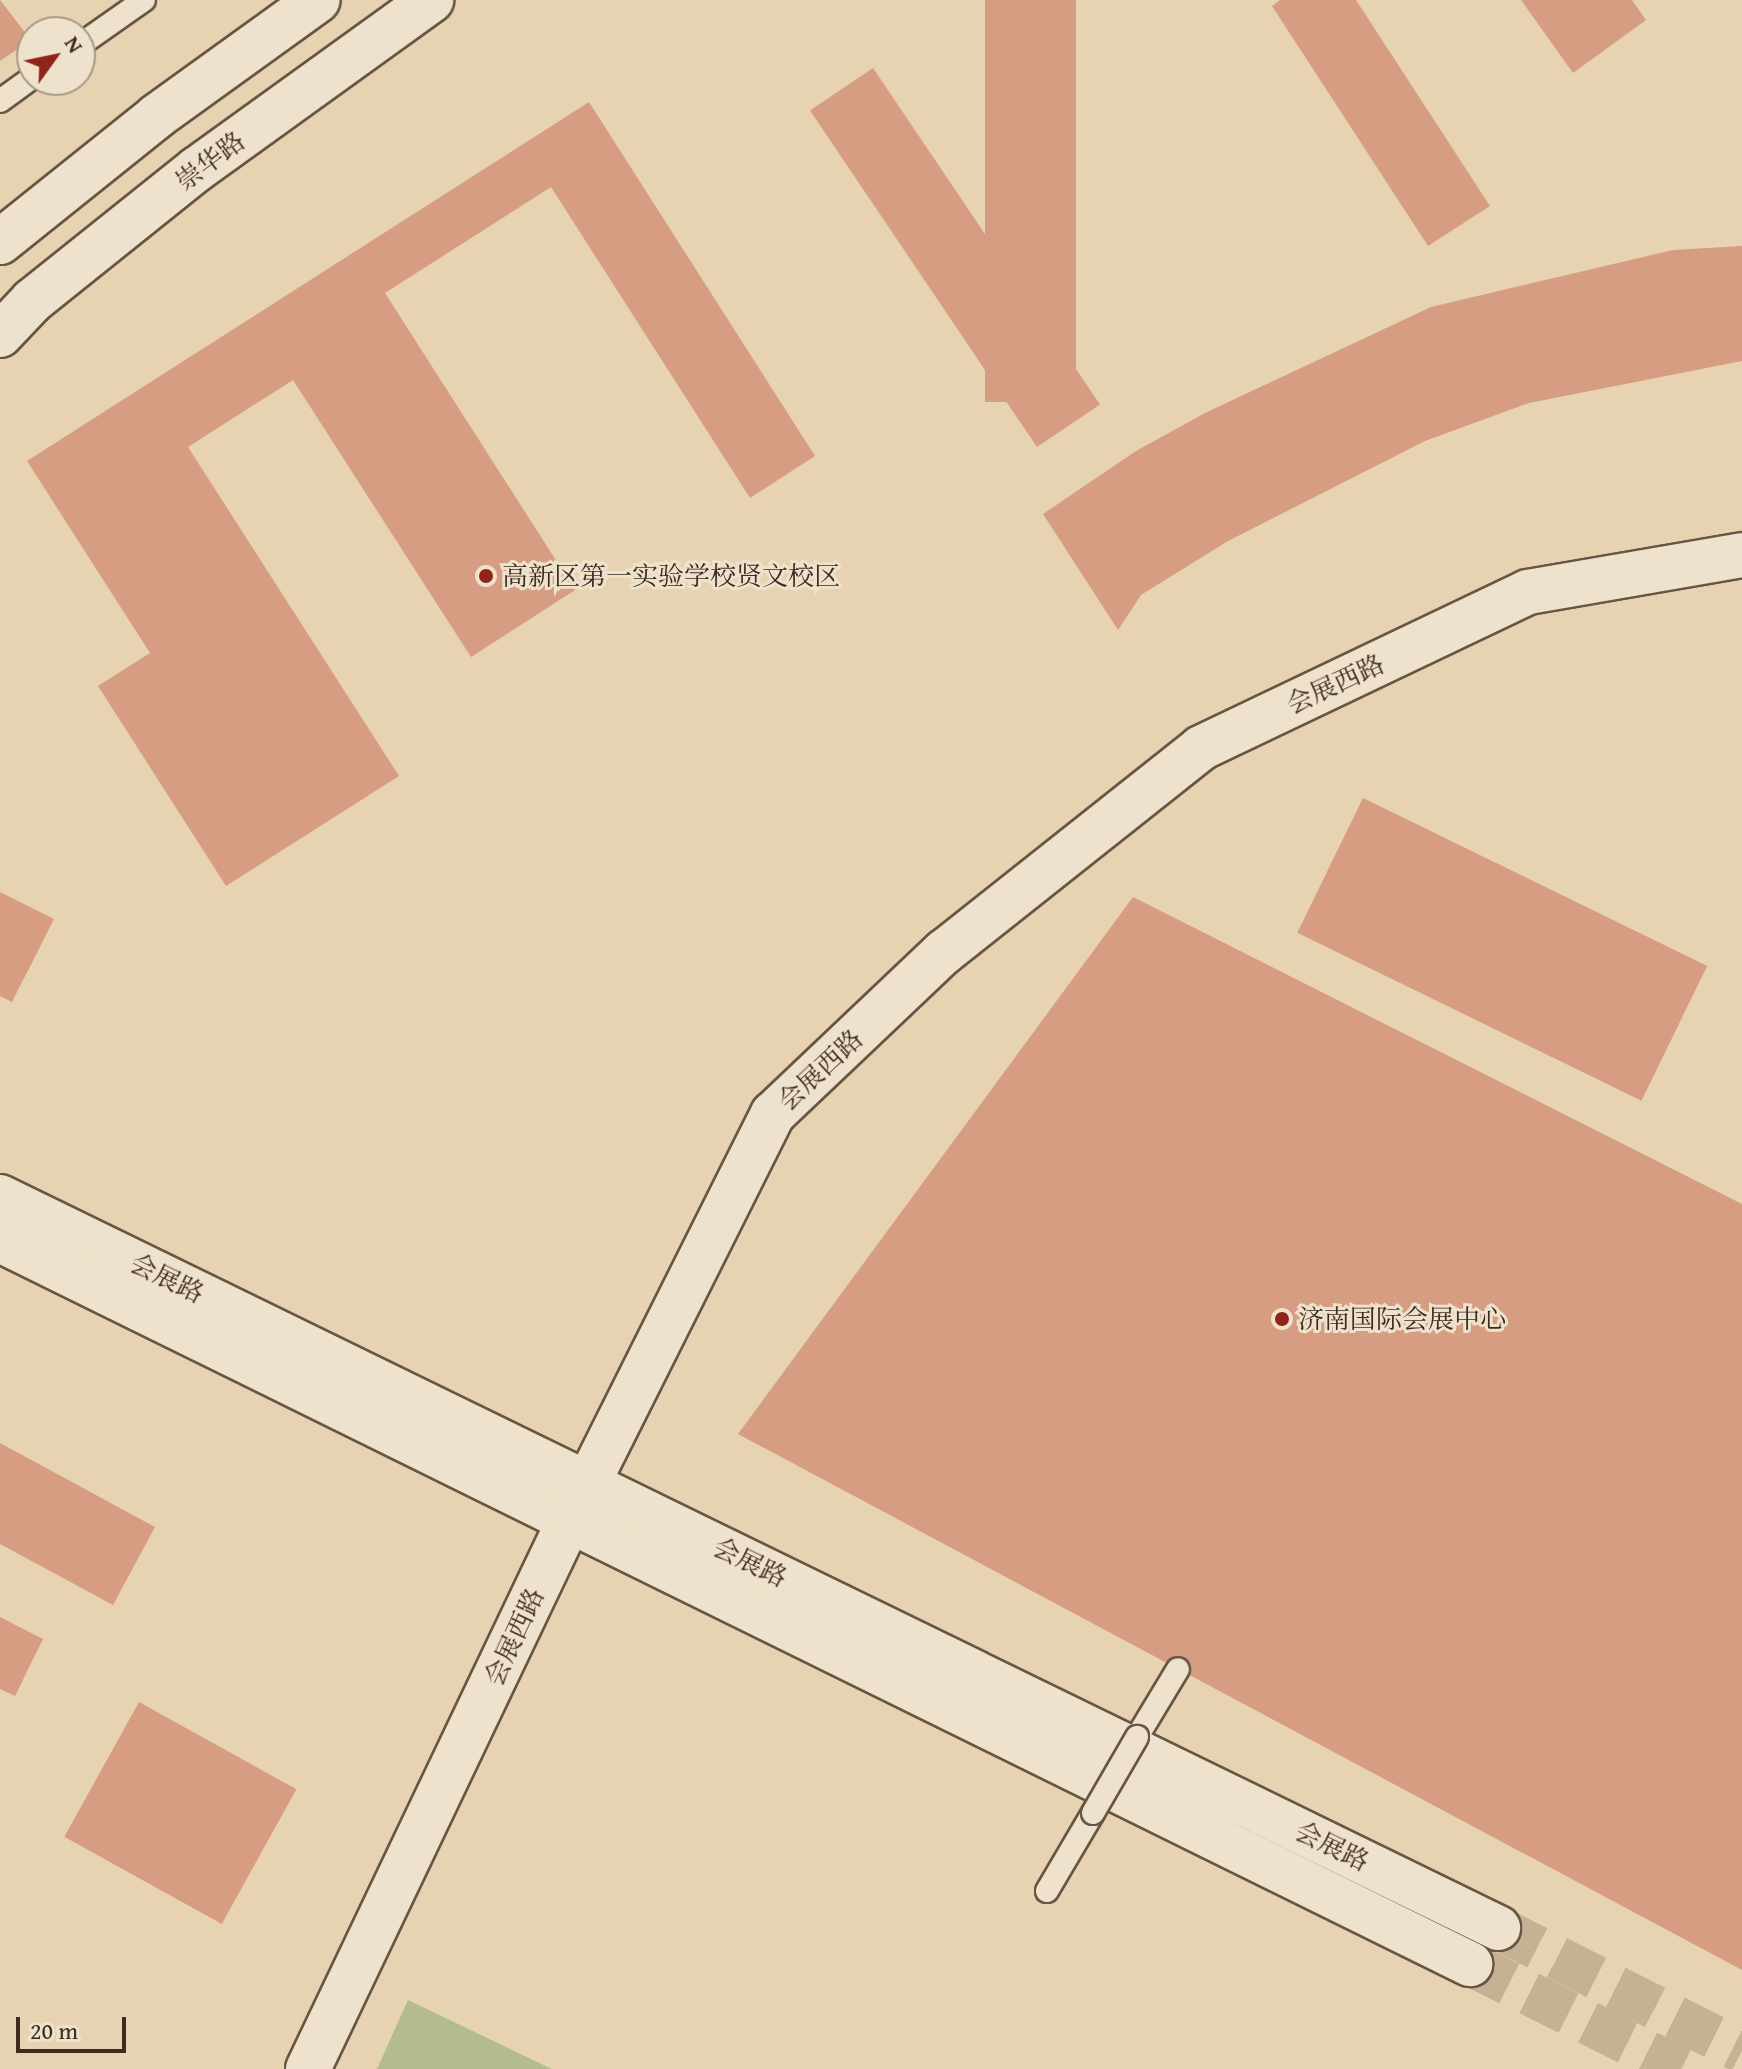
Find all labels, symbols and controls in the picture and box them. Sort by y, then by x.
north arrow [16,16,96,96]
text: N [57,29,92,59]
street label: 崇华路 [169,125,251,197]
place label: 高新区第一实验学校贤文校区 [502,560,840,592]
marker: 高新区第一实验学校贤文校区 [477,567,495,585]
street label: 会展西路 [1281,648,1389,720]
street label: 会展西路 [771,1023,869,1117]
street label: 会展路 [125,1247,209,1309]
place label: 济南国际会展中心 [1298,1303,1506,1335]
marker: 济南国际会展中心 [1273,1310,1291,1328]
street label: 会展路 [708,1531,792,1593]
street label: 会展西路 [478,1583,550,1691]
street label: 会展路 [1290,1815,1374,1877]
scale bar [20,2001,130,2051]
text: 20 m [30,2013,78,2048]

